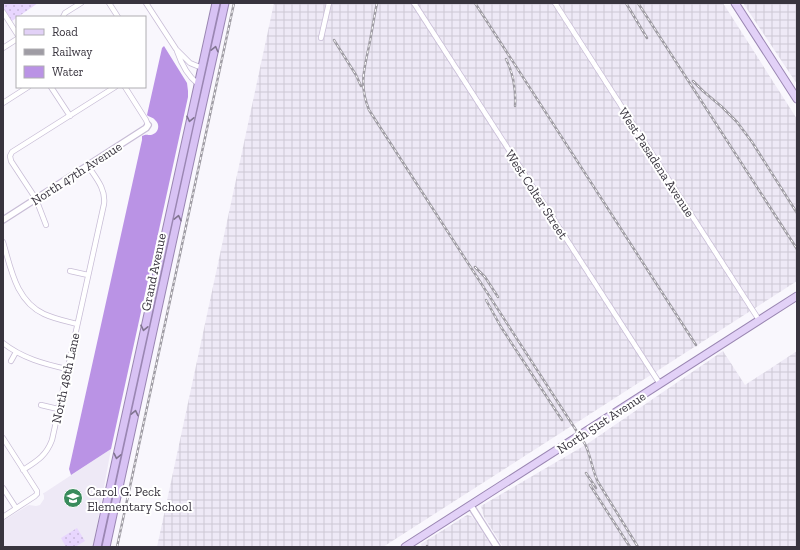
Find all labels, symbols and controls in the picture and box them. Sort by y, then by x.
legend [16,16,146,88]
text: Road [52,25,78,39]
text: Railway [52,45,93,59]
one-way arrow [210,46,218,52]
text: Water [52,65,84,79]
street label: West Pasadena Avenue [616,105,698,220]
one-way arrow [187,116,195,123]
street label: North 47th Avenue [28,139,124,208]
street label: West Colter Street [502,147,571,242]
one-way arrow [173,215,181,221]
street label: Grand Avenue [138,232,169,312]
one-way arrow [141,325,149,332]
street label: North 48th Lane [49,331,82,425]
street label: North 51st Avenue [554,388,648,457]
one-way arrow [130,410,138,416]
one-way arrow [113,452,121,459]
place label: Carol G. Peck Elementary School [87,484,192,514]
school or university icon: Carol G. Peck Elementary School [62,487,84,509]

